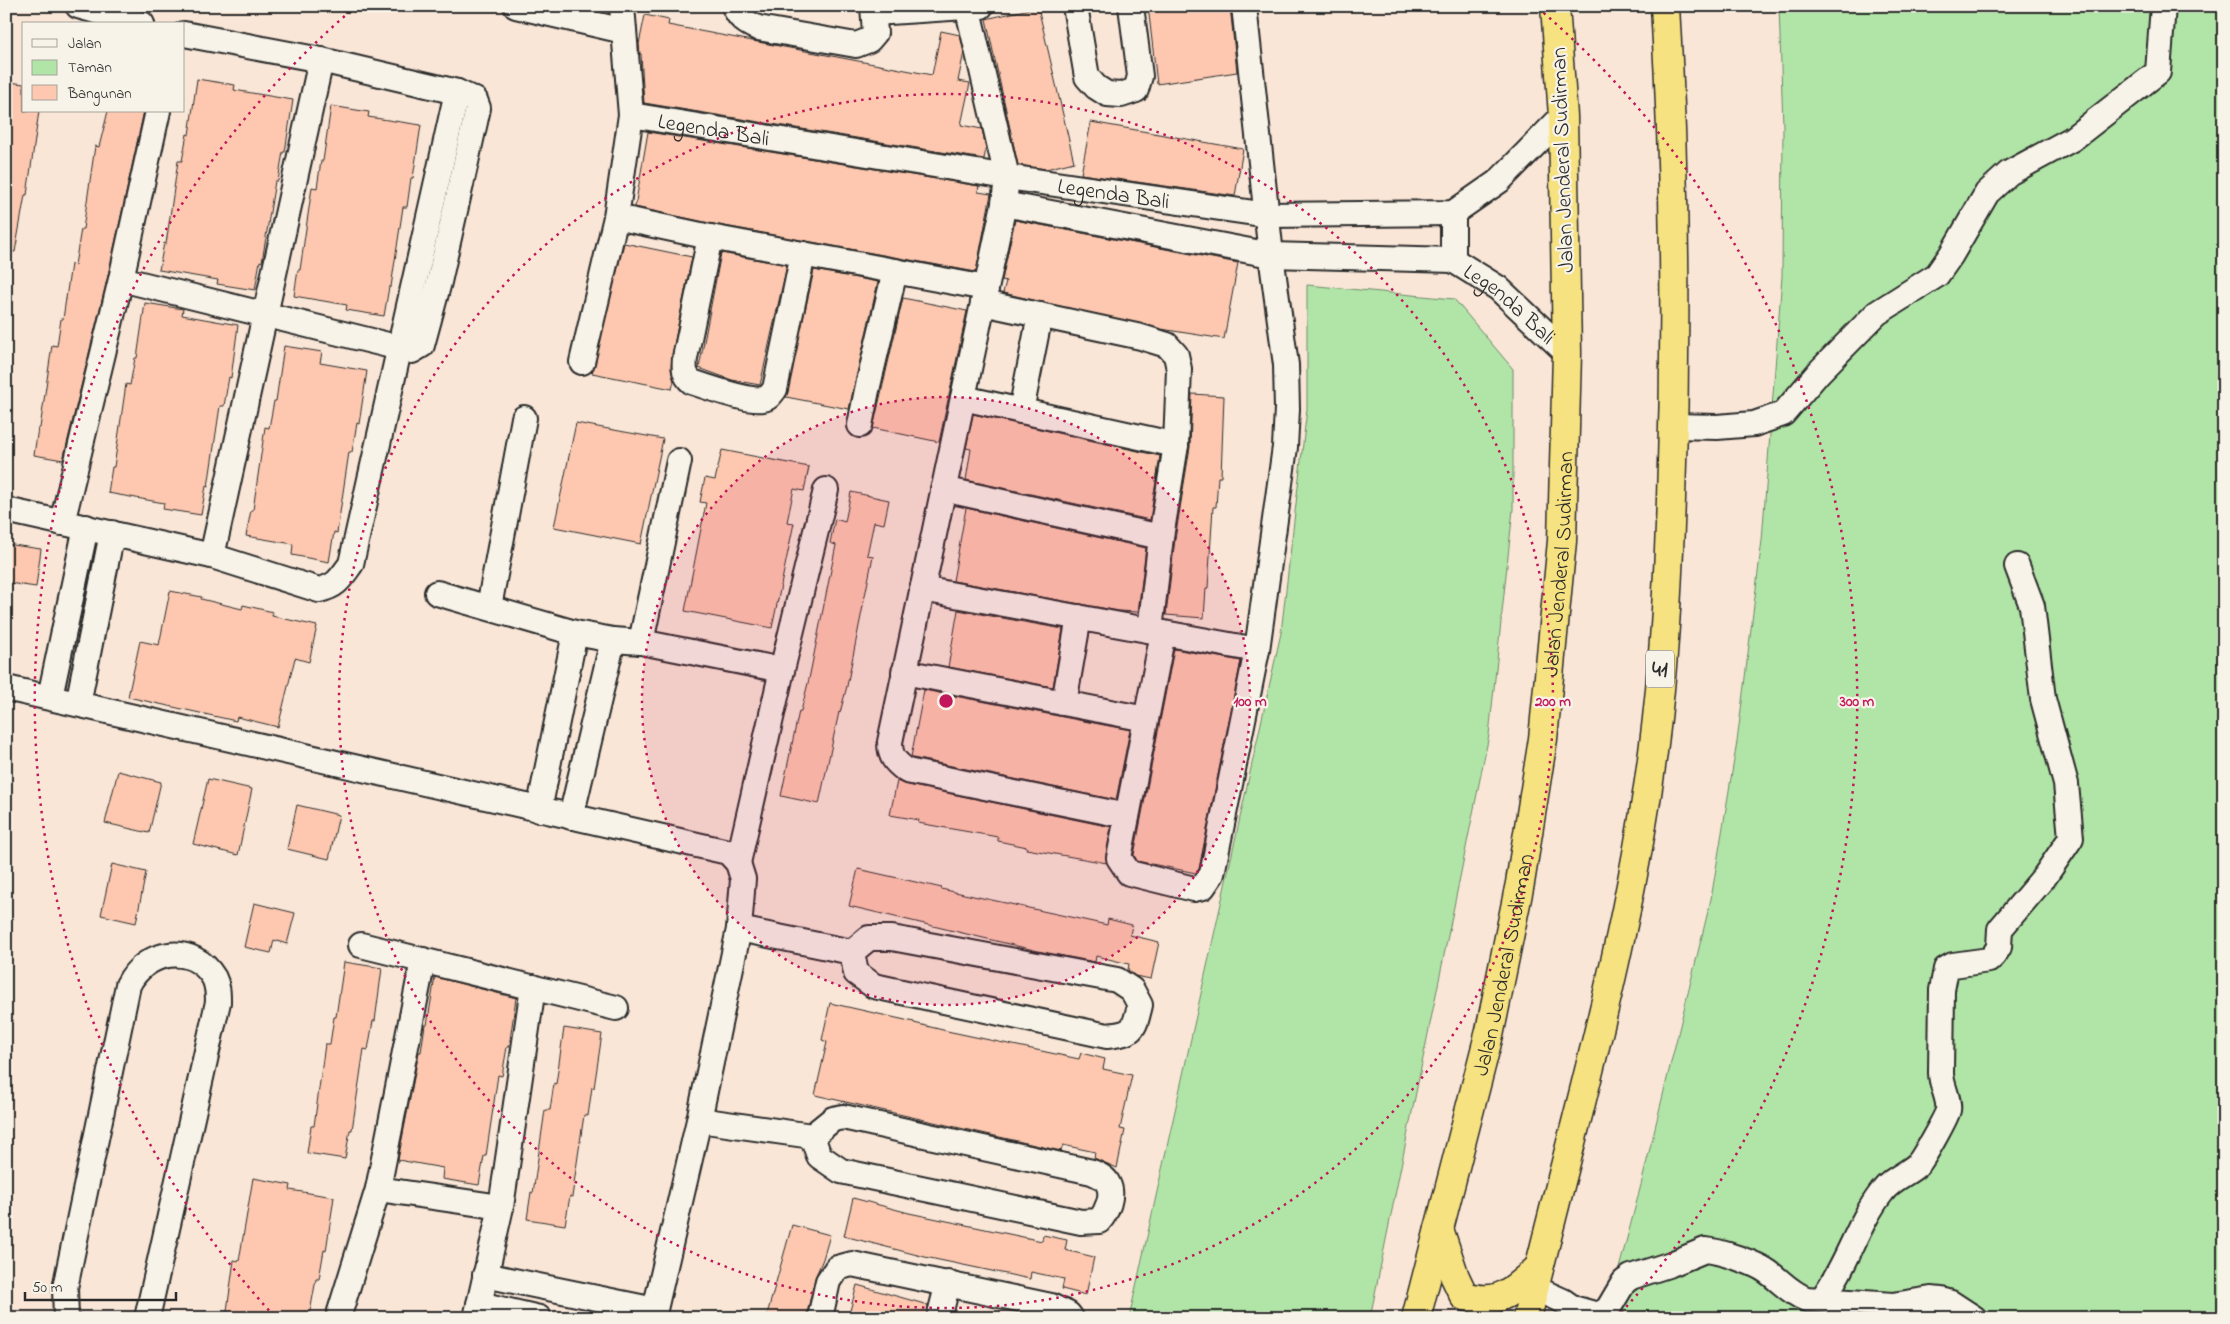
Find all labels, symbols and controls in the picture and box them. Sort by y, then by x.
legend [22,22,185,112]
text: Jalan [68,33,101,55]
street label: Jalan Jenderal Sudirman [1544,47,1584,273]
text: Taman [68,57,112,79]
text: Bangunan [67,83,132,106]
street label: Legenda Bali [655,107,772,157]
street label: Legenda Bali [1055,172,1171,219]
street label: Legenda Bali [1456,257,1562,354]
street label: Jalan Jenderal Sudirman [1536,451,1583,678]
road number: 41 [1646,651,1674,688]
text: 100 m [1233,691,1267,713]
text: 200 m [1534,691,1571,713]
text: 300 m [1839,691,1875,713]
centre of rings [937,692,955,710]
street label: Jalan Jenderal Sudirman [1466,852,1543,1080]
scale bar [25,1269,176,1301]
text: 50 m [32,1277,63,1299]

